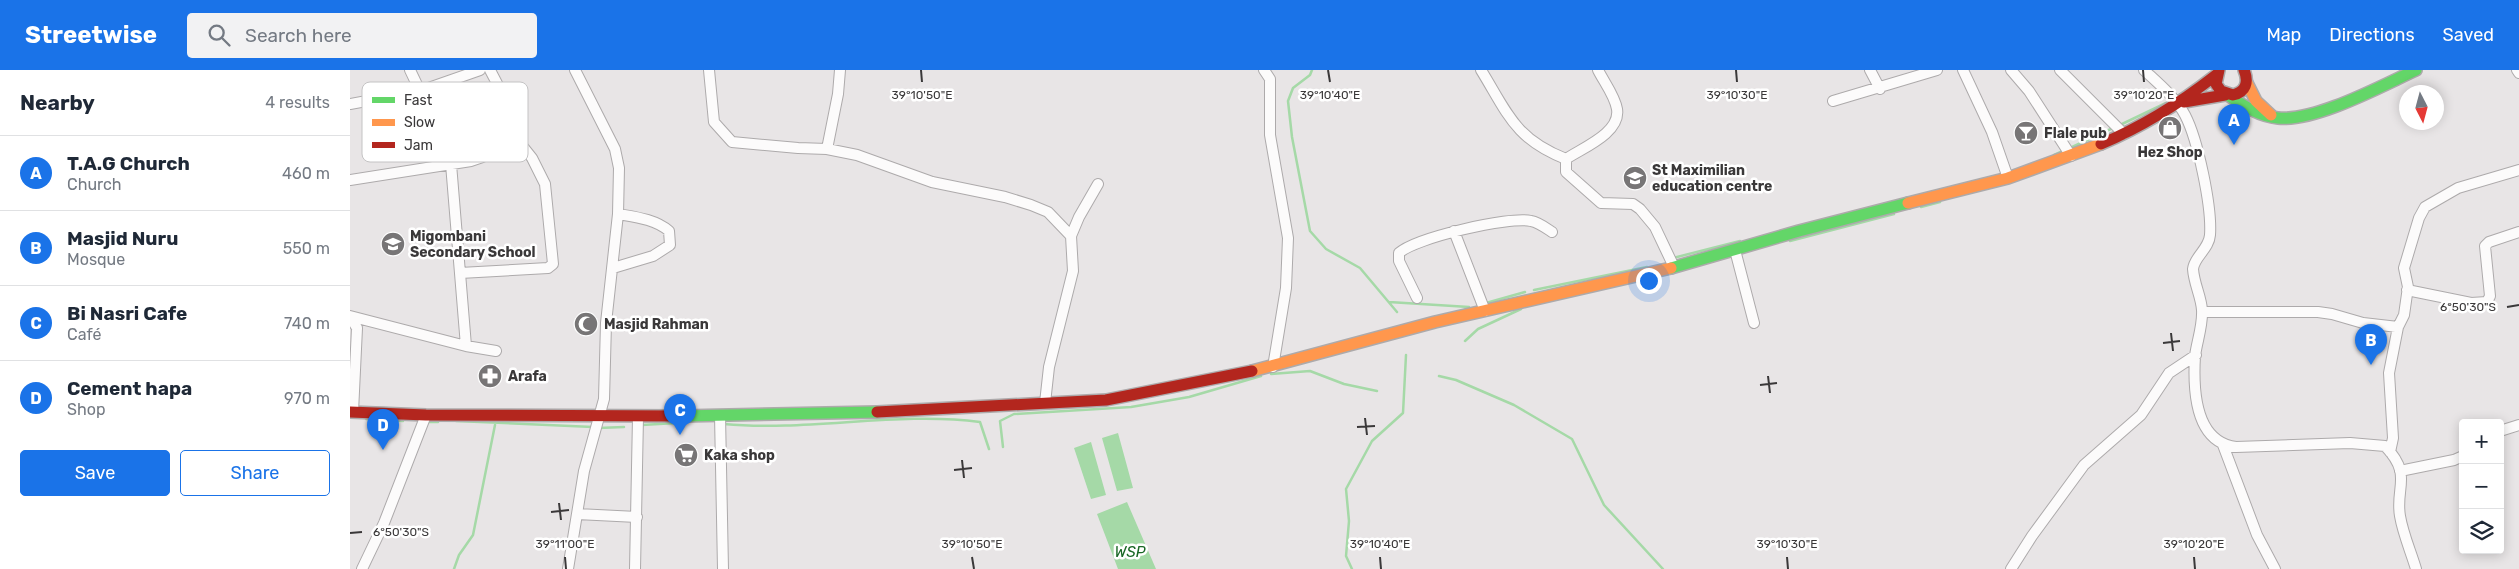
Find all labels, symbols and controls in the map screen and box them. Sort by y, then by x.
search box [187,13,537,58]
text: Streetwise [25,21,157,49]
icon: search [205,21,233,49]
text: Search here [245,24,352,47]
text: Map [2266,24,2301,46]
text: Directions [2329,24,2415,46]
text: Saved [2443,24,2494,46]
legend [362,82,528,162]
north arrow [2399,85,2444,130]
text: 39°10'50"E [892,88,952,102]
text: 39°10'40"E [1300,88,1360,102]
text: 39°10'30"E [1707,88,1767,102]
text: 39°10'20"E [2114,88,2174,102]
text: Nearby [20,90,95,115]
text: Fast [404,92,433,109]
text: 4 results [265,93,330,112]
pin: A [2218,104,2250,145]
text: Slow [404,114,435,131]
shop icon: Hez Shop [2157,115,2183,141]
bar icon: Flale pub [2013,120,2039,146]
place label: Flale pub [2044,125,2107,142]
text: Jam [404,137,433,154]
place label: Hez Shop [2137,144,2203,161]
text: T.A.G Church [67,152,190,175]
place label: St Maximilian education centre [1652,162,1772,195]
text: A [30,164,42,183]
text: 460 m [282,164,330,183]
school or university icon: St Maximilian education centre [1622,165,1648,191]
text: Church [67,175,122,194]
text: Masjid Nuru [67,227,178,250]
place label: Migombani Secondary School [410,228,536,261]
school or university icon: Migombani Secondary School [380,231,406,257]
text: B [30,239,42,258]
text: 550 m [283,239,330,258]
text: Mosque [67,250,125,269]
your location [1636,268,1662,294]
text: 6°50'30"S [2440,300,2496,314]
text: Bi Nasri Cafe [67,302,187,325]
mosque icon: Masjid Rahman [573,311,599,337]
text: C [30,314,42,333]
text: 740 m [284,314,330,333]
place label: Masjid Rahman [604,316,709,333]
pin: B [2355,324,2387,365]
text: Café [67,325,101,344]
pharmacy icon: Arafa [477,363,503,389]
place label: Arafa [508,368,547,385]
text: Cement hapa [67,377,192,400]
text: D [30,389,42,408]
text: 970 m [284,389,330,408]
pin: C [664,394,696,435]
text: Shop [67,400,105,419]
pin: D [367,409,399,450]
map controls [2459,419,2504,554]
button: + [2459,419,2504,464]
supermarket icon: Kaka shop [673,442,699,468]
place label: Kaka shop [704,447,775,464]
button: Save [20,450,170,496]
button: Share [180,450,330,496]
button: − [2459,464,2504,509]
button: layers [2459,509,2504,554]
text: 6°50'30"S [373,525,429,539]
text: 39°11'00"E [536,537,594,551]
text: 39°10'50"E [942,537,1002,551]
text: 39°10'40"E [1350,537,1410,551]
text: 39°10'30"E [1757,537,1817,551]
text: 39°10'20"E [2164,537,2224,551]
water label: WSP [1115,543,1146,561]

